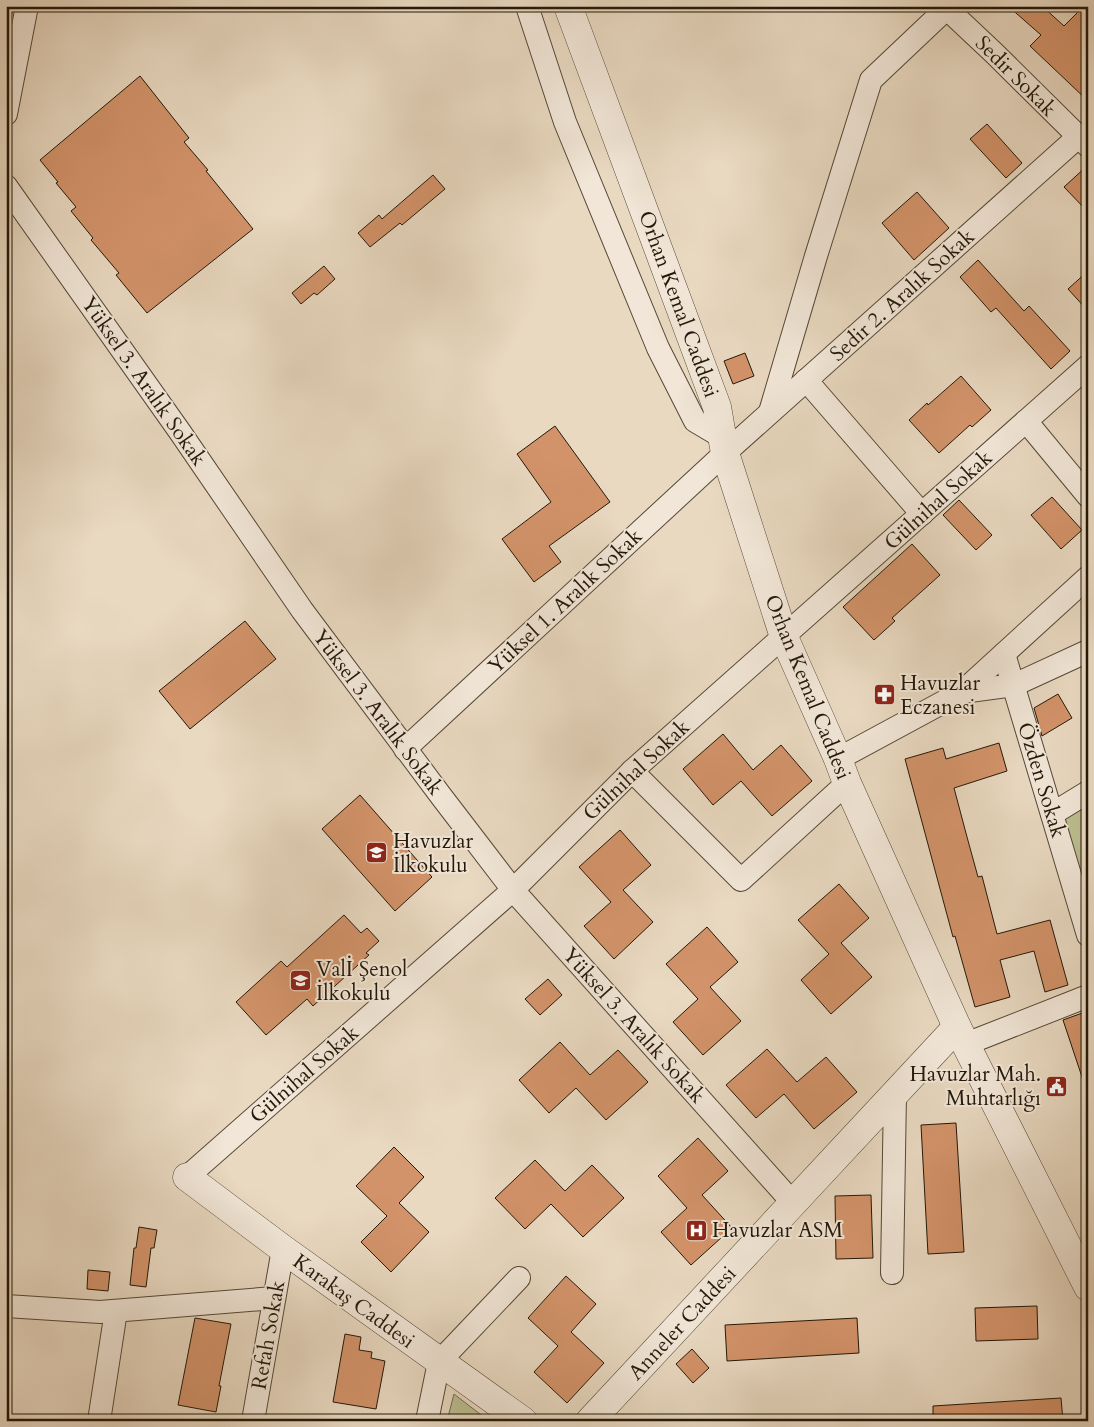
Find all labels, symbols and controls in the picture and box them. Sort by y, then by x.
street label: Sedir Sokak [969,29,1063,124]
street label: Orhan Kemal Caddesi [631,207,726,402]
street label: Sedir 2. Aralık Sokak [824,222,981,368]
street label: Yüksel 3. Aralık Sokak [74,291,214,473]
street label: Gülnihal Sokak [878,443,999,557]
street label: Yüksel 1. Aralık Sokak [482,522,649,680]
street label: Orhan Kemal Caddesi [757,590,858,784]
street label: Yüksel 3. Aralık Sokak [306,623,450,802]
place label: Havuzlar Eczanesi [900,669,981,722]
pharmacy icon: Havuzlar Eczanesi [872,683,896,707]
street label: Gülnihal Sokak [577,713,697,827]
street label: Özden Sokak [1010,719,1073,842]
place label: Havuzlar İlkokulu [393,827,474,880]
school or university icon: Havuzlar İlkokulu [365,841,389,865]
street label: Yüksel 3. Aralık Sokak [556,941,712,1110]
place label: Valİ Şenol İlkokulu [316,955,407,1008]
school or university icon: Valİ Şenol İlkokulu [288,969,312,993]
street label: Gülnihal Sokak [243,1018,366,1130]
place label: Havuzlar Mah. Muhtarlığı [909,1060,1041,1113]
public building icon: Havuzlar Mah. Muhtarlığı [1045,1074,1069,1098]
place label: Havuzlar ASM [712,1216,843,1245]
hospital icon: Havuzlar ASM [684,1218,708,1242]
street label: Karakaş Caddesi [287,1247,421,1356]
street label: Anneler Caddesi [622,1260,743,1387]
street label: Refah Sokak [245,1278,292,1392]

